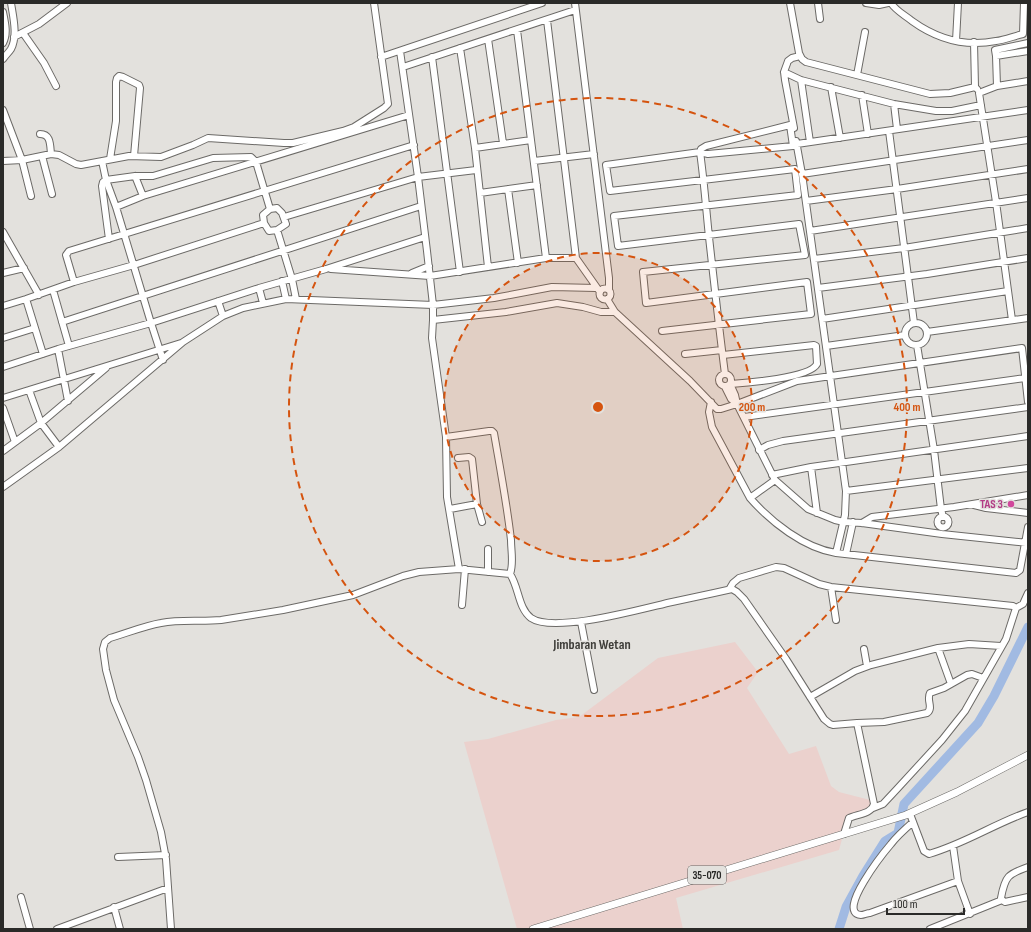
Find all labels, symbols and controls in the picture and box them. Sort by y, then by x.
centre of rings [591,400,605,414]
text: 200 m [739,400,765,415]
text: 400 m [894,400,920,415]
place label: TAS 3 [980,497,1003,512]
marker: TAS 3 [1006,499,1016,509]
district label: Jimbaran Wetan [552,636,631,653]
road number: 35-070 [688,866,726,884]
scale bar [887,890,964,916]
text: 100 m [893,897,918,912]

